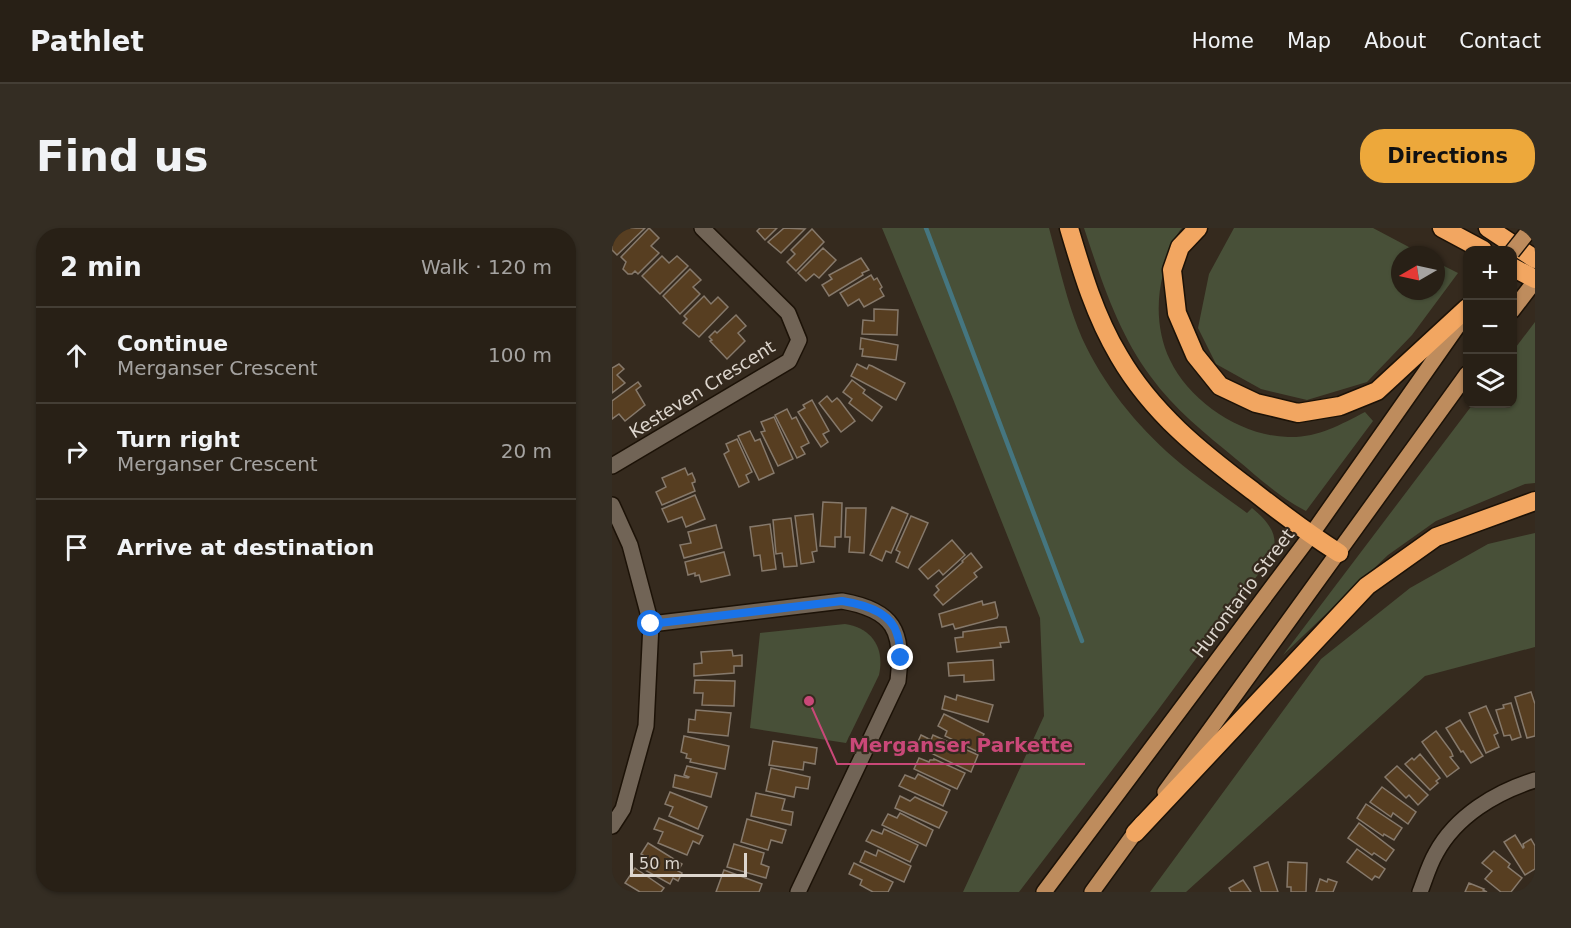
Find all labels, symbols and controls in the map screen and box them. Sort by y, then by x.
text: Pathlet [30,25,144,58]
text: Home [1192,29,1254,53]
text: Map [1287,29,1331,53]
text: About [1364,29,1426,53]
text: Contact [1459,29,1541,53]
button: Directions [1360,129,1535,183]
text: Find us [36,132,209,181]
north arrow [1391,246,1445,300]
map controls [1463,246,1517,408]
button: + [1463,246,1517,300]
text: 2 min [60,252,142,282]
text: Walk · 120 m [421,255,552,279]
button: − [1463,300,1517,354]
text: Continue [117,331,228,356]
street label: Kesteven Crescent [625,336,779,442]
icon: ahead [60,339,93,372]
text: 100 m [488,343,552,367]
button: layers [1463,354,1517,408]
text: Merganser Crescent [117,356,318,380]
text: Turn right [117,427,240,452]
icon: right [60,435,93,468]
text: 20 m [501,439,552,463]
text: Merganser Crescent [117,452,318,476]
street label: Hurontario Street [1188,524,1298,662]
icon: arrive [60,531,93,564]
text: Arrive at destination [117,535,374,560]
route start [637,610,663,636]
route end [887,644,913,670]
callout: Merganser Parkette [837,726,1085,764]
text: Merganser Parkette [849,733,1073,757]
scale bar [630,850,747,878]
text: 50 m [639,854,680,873]

